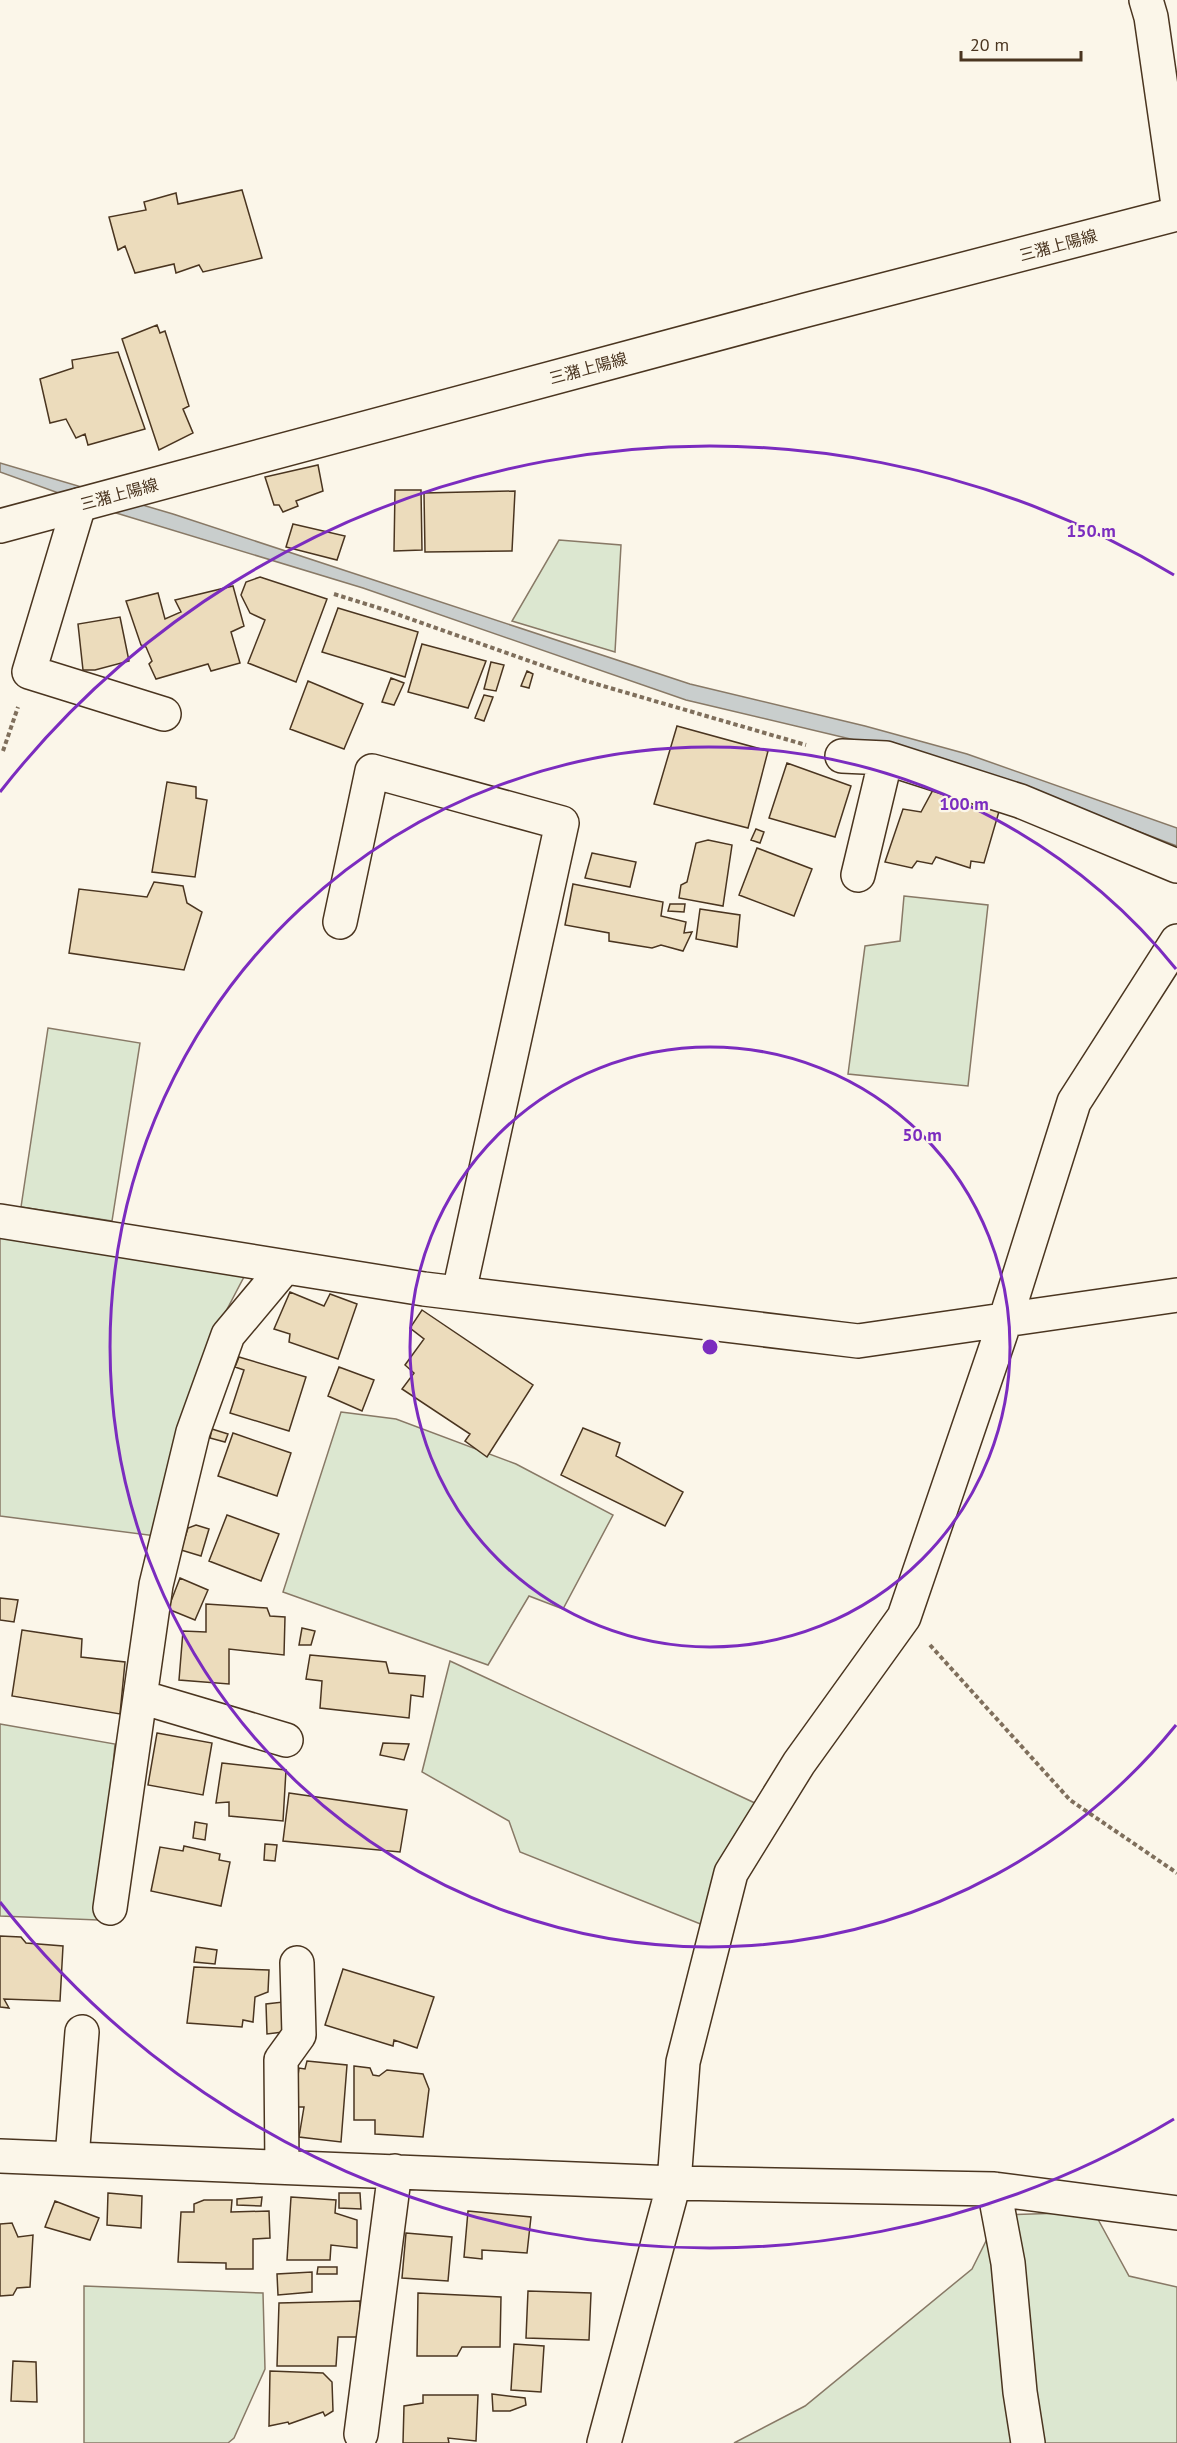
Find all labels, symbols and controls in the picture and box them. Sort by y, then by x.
scale bar [961,24,1081,62]
text: 20 m [970,33,1009,56]
street label: 三潴上陽線 [1017,225,1099,265]
street label: 三潴上陽線 [547,348,629,388]
street label: 三潴上陽線 [78,474,160,514]
text: 150 m [1066,519,1116,542]
text: 100 m [939,792,989,815]
text: 50 m [902,1123,942,1146]
centre of rings [700,1337,720,1357]

